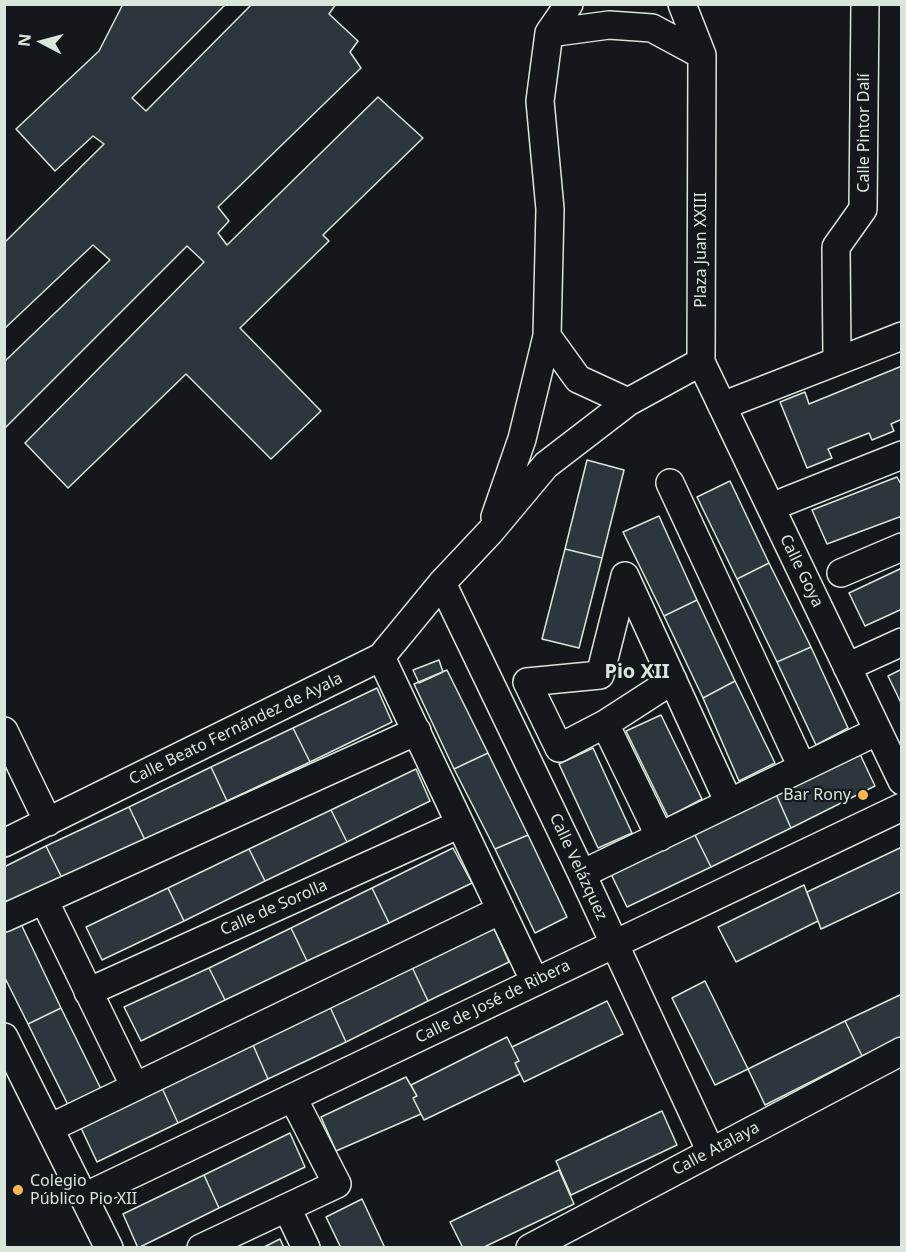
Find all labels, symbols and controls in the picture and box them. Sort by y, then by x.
north arrow [12,12,72,72]
text: N [12,33,36,48]
street label: Calle Pintor Dalí [854,73,874,193]
street label: Plaza Juan XXIII [691,192,711,308]
street label: Calle Goya [775,531,827,611]
district label: Pio XII [604,660,670,684]
street label: Calle Beato Fernández de Ayala [126,669,346,789]
place label: Bar Rony [783,785,851,805]
marker: Bar Rony [856,788,870,802]
street label: Calle Velázquez [545,811,611,923]
street label: Calle de Sorolla [217,876,331,940]
street label: Calle de José de Ribera [413,956,573,1048]
street label: Calle Atalaya [669,1118,763,1180]
place label: Colegio Público Pio XII [30,1171,137,1209]
marker: Colegio Público Pio XII [11,1183,25,1197]

